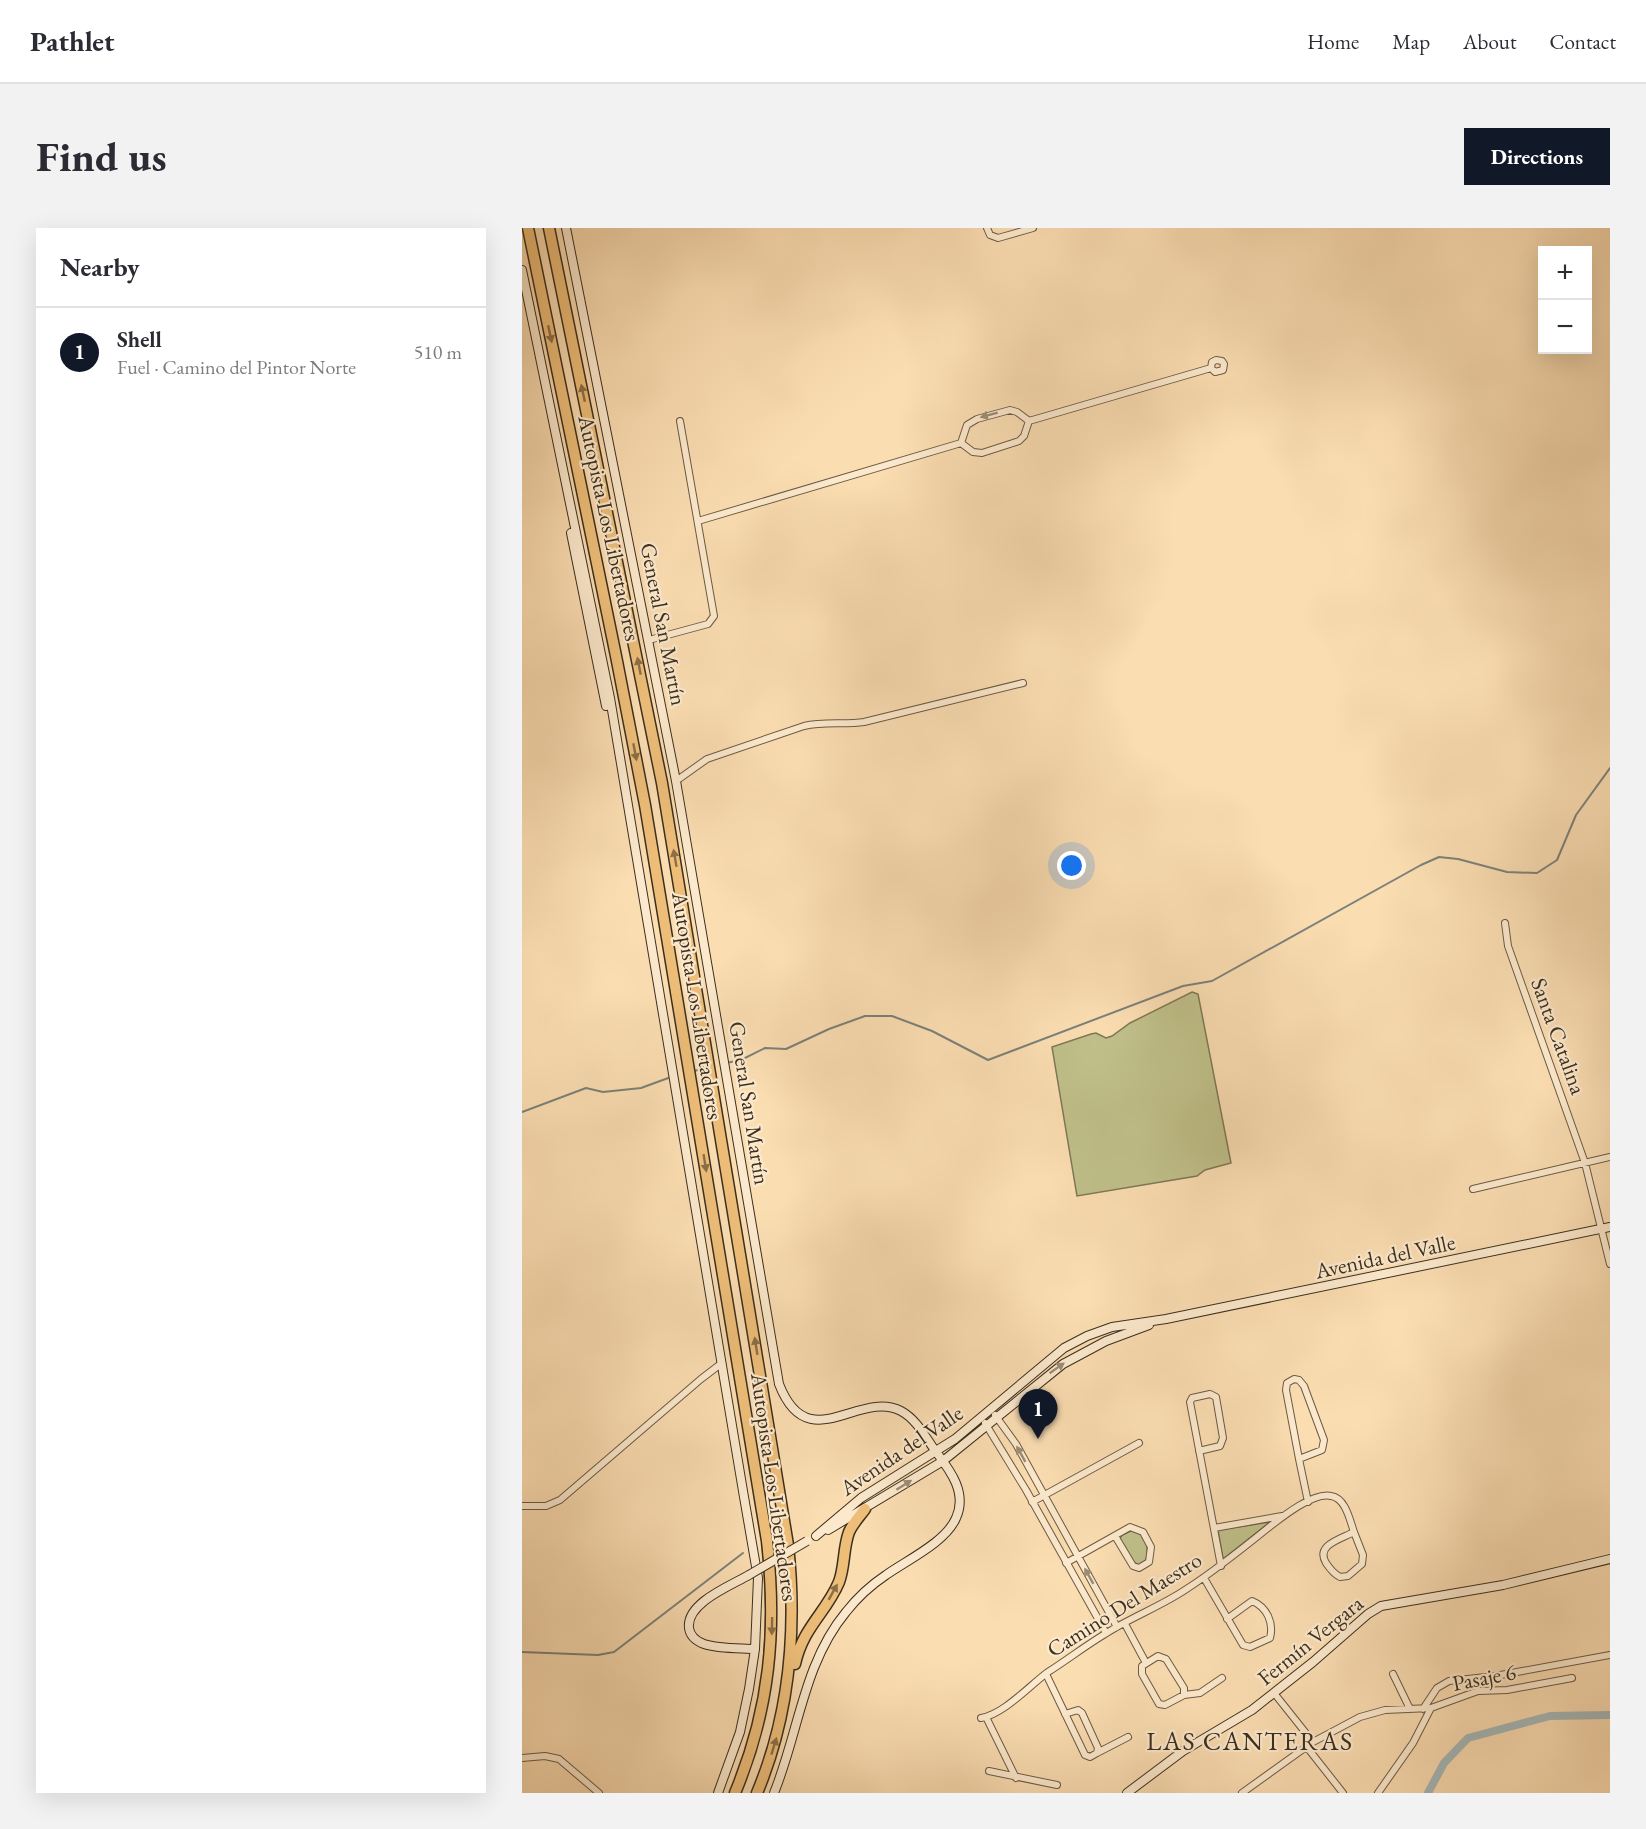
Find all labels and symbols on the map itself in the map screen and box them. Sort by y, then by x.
one-way arrow [546,325,555,344]
one-way arrow [578,383,587,402]
one-way arrow [980,411,998,421]
street label: Autopista Los Libertadores [571,412,648,644]
street label: General San Martín [634,540,694,708]
one-way arrow [634,657,643,676]
one-way arrow [631,742,640,761]
one-way arrow [670,848,679,867]
your location [1057,851,1086,880]
street label: Autopista Los Libertadores [665,889,730,1122]
street label: Santa Catalina [1524,974,1593,1099]
street label: General San Martín [722,1019,777,1187]
one-way arrow [700,1154,709,1173]
street label: Avenida del Valle [1311,1227,1458,1286]
one-way arrow [751,1336,760,1355]
one-way arrow [1049,1362,1065,1374]
street label: Autopista Los Libertadores [744,1370,805,1603]
pin: 1 [1018,1390,1058,1439]
street label: Avenida del Valle [833,1398,969,1503]
one-way arrow [1016,1445,1026,1462]
one-way arrow [896,1479,912,1490]
street label: Camino Del Maestro [1041,1545,1207,1664]
one-way arrow [1084,1567,1094,1584]
one-way arrow [828,1584,838,1601]
street label: Fermín Vergara [1251,1589,1369,1692]
one-way arrow [767,1616,777,1635]
street label: Pasaje 6 [1450,1657,1519,1698]
district label: LAS CANTERAS [1146,1724,1354,1758]
one-way arrow [770,1736,779,1754]

